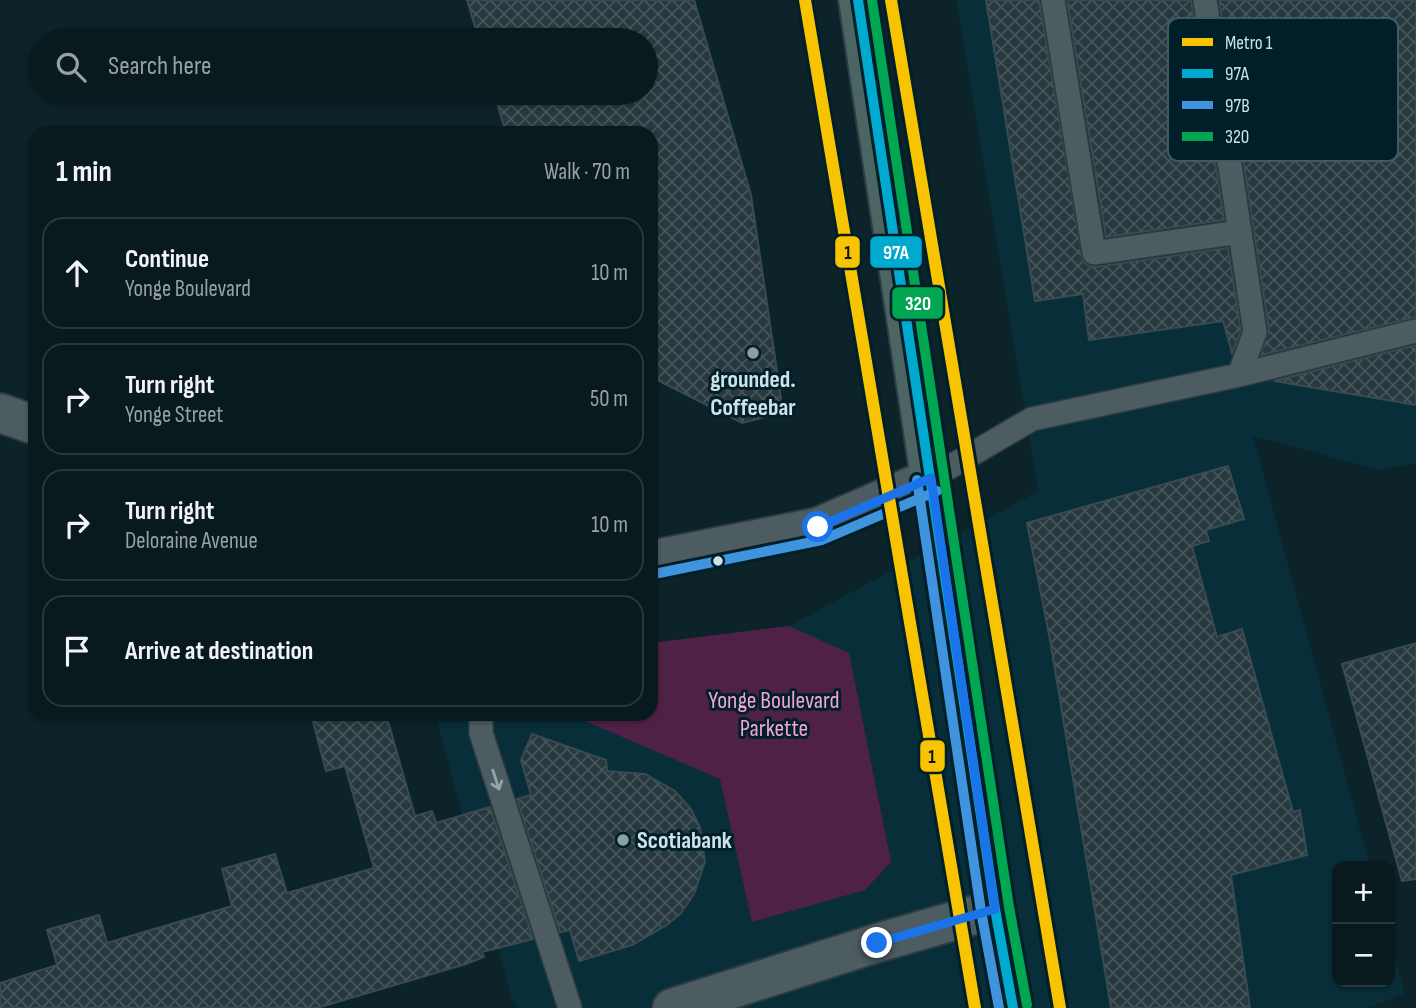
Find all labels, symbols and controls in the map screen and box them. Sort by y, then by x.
legend [1168,18,1398,161]
search box [28,28,658,105]
text: Metro 1 [1225,32,1273,55]
icon: search [52,48,90,86]
text: Search here [108,51,211,82]
text: 97A [1225,63,1250,86]
text: 97B [1225,95,1250,118]
text: 320 [1225,126,1249,149]
text: 1 min [56,154,112,190]
text: Walk · 70 m [544,158,630,186]
line badge: 1 [834,235,861,269]
line badge: 97A [869,235,923,269]
text: 1 [844,242,852,265]
text: 97A [883,242,910,265]
text: Continue [125,244,209,275]
icon: ahead [58,254,96,292]
text: 10 m [591,259,628,287]
text: Yonge Boulevard [125,275,251,303]
line badge: 320 [891,286,944,320]
text: 320 [905,293,931,316]
marker: grounded. Coffeebar [745,345,761,361]
place label: grounded. Coffeebar [710,365,796,422]
text: Turn right [125,370,214,401]
icon: right [58,380,96,418]
text: 50 m [590,385,628,413]
text: Yonge Street [125,401,223,429]
text: Turn right [125,496,214,527]
icon: right [58,506,96,544]
text: 10 m [591,511,628,539]
route start [802,511,833,542]
text: Deloraine Avenue [125,527,258,555]
unlabelled marker [711,554,725,568]
icon: arrive [58,632,96,670]
text: Arrive at destination [125,636,313,667]
park label: Yonge Boulevard Parkette [708,686,840,743]
line badge: 1 [919,739,946,773]
text: 1 [928,746,936,769]
one-way arrow [490,769,503,791]
place label: Scotiabank [637,826,732,855]
marker: Scotiabank [615,832,631,848]
map controls [1332,861,1395,987]
button: + [1332,861,1395,924]
button: − [1332,924,1395,987]
route end [861,927,892,958]

